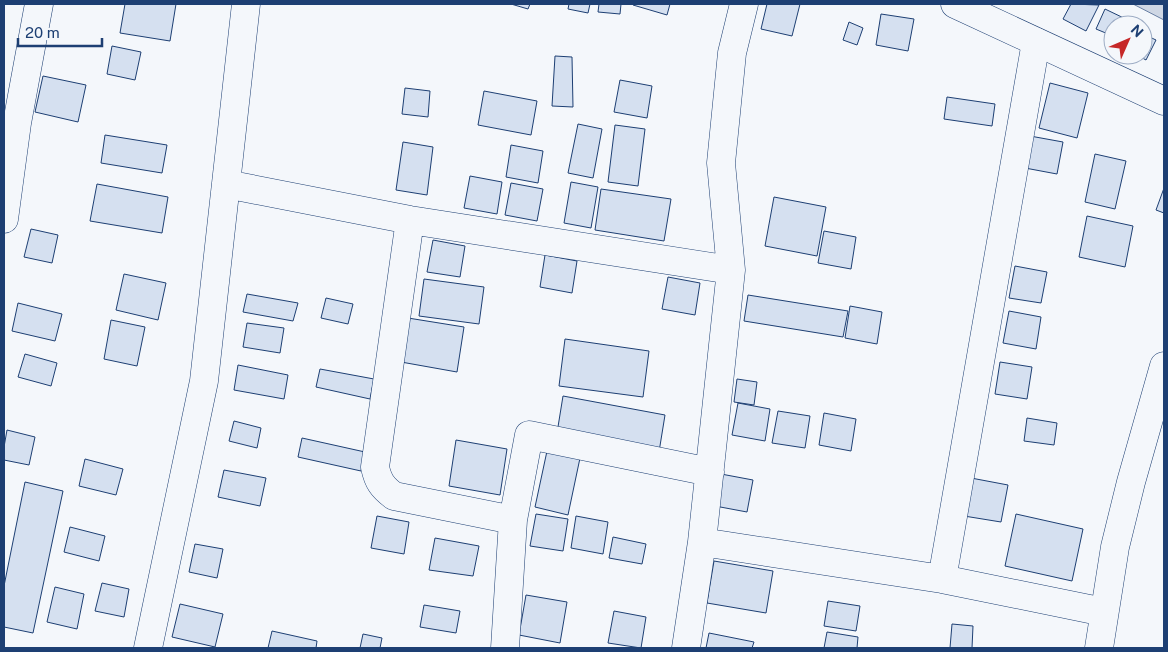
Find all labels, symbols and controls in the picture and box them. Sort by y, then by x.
scale bar [18,15,101,47]
north arrow [1103,15,1153,65]
text: N [1128,21,1147,40]
text: 20 m [25,24,60,41]

